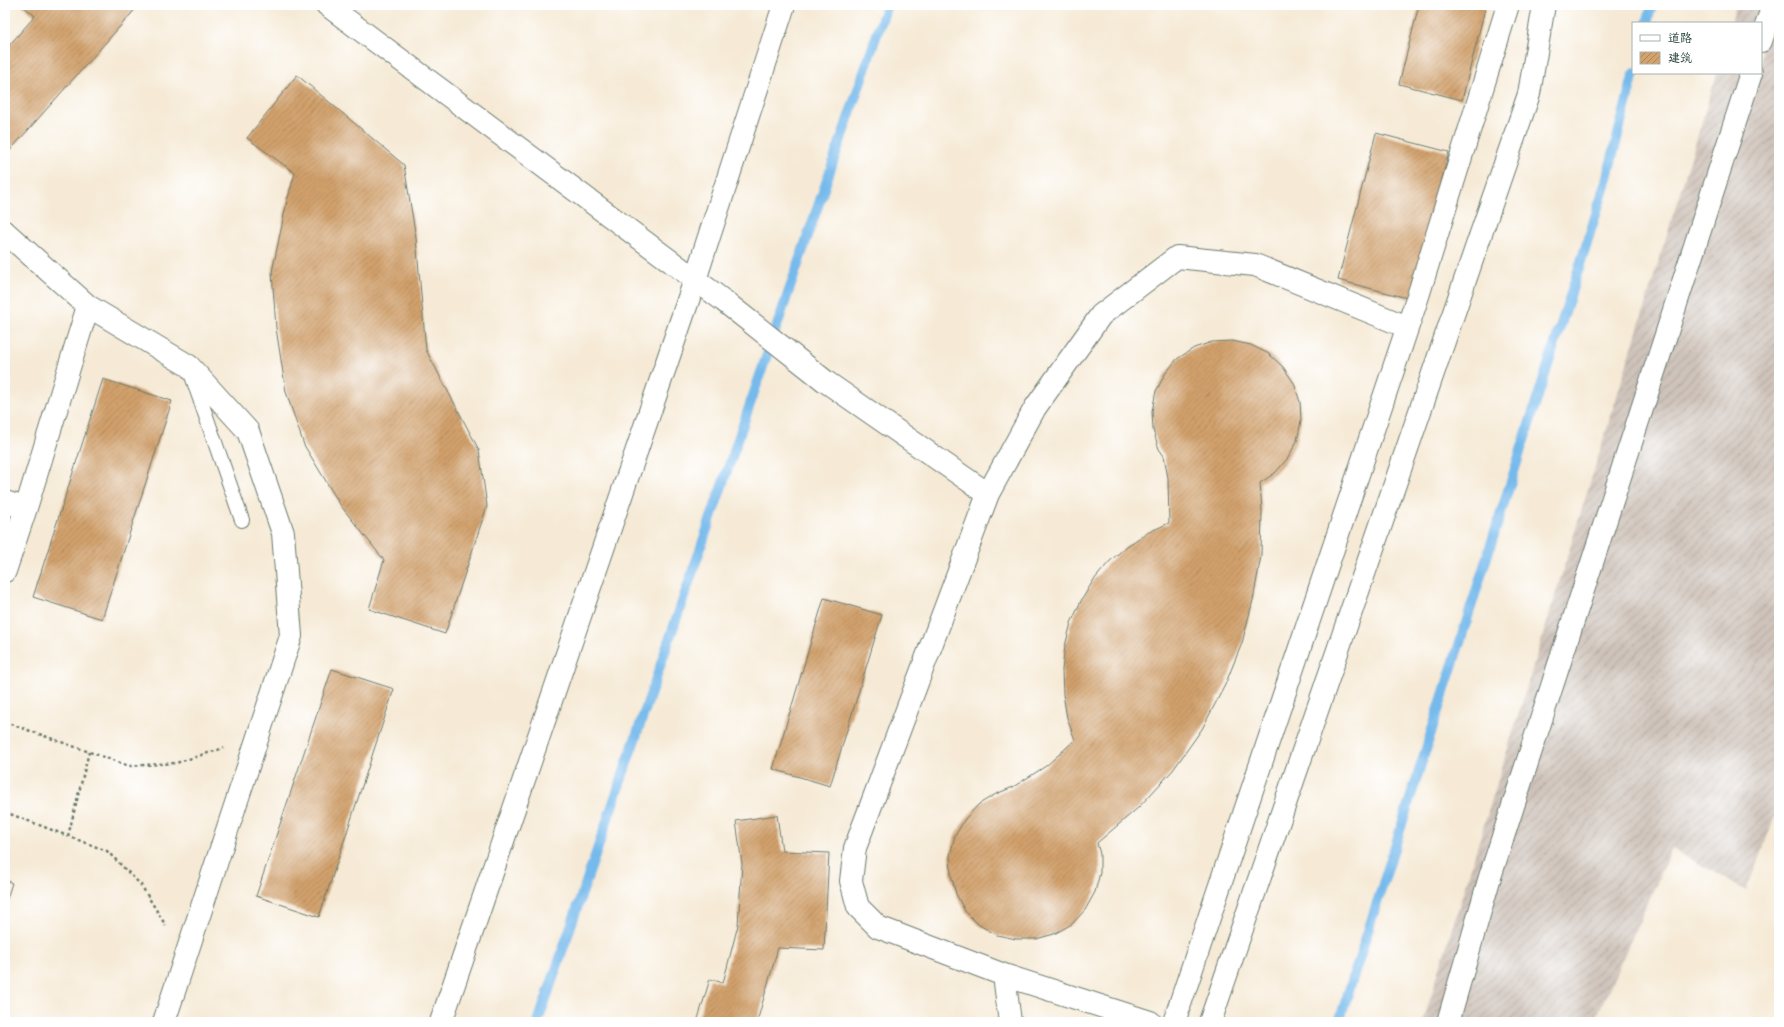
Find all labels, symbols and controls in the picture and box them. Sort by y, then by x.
legend [1632,22,1762,74]
text: 道路 [1668,28,1692,46]
text: 建筑 [1668,48,1692,66]

